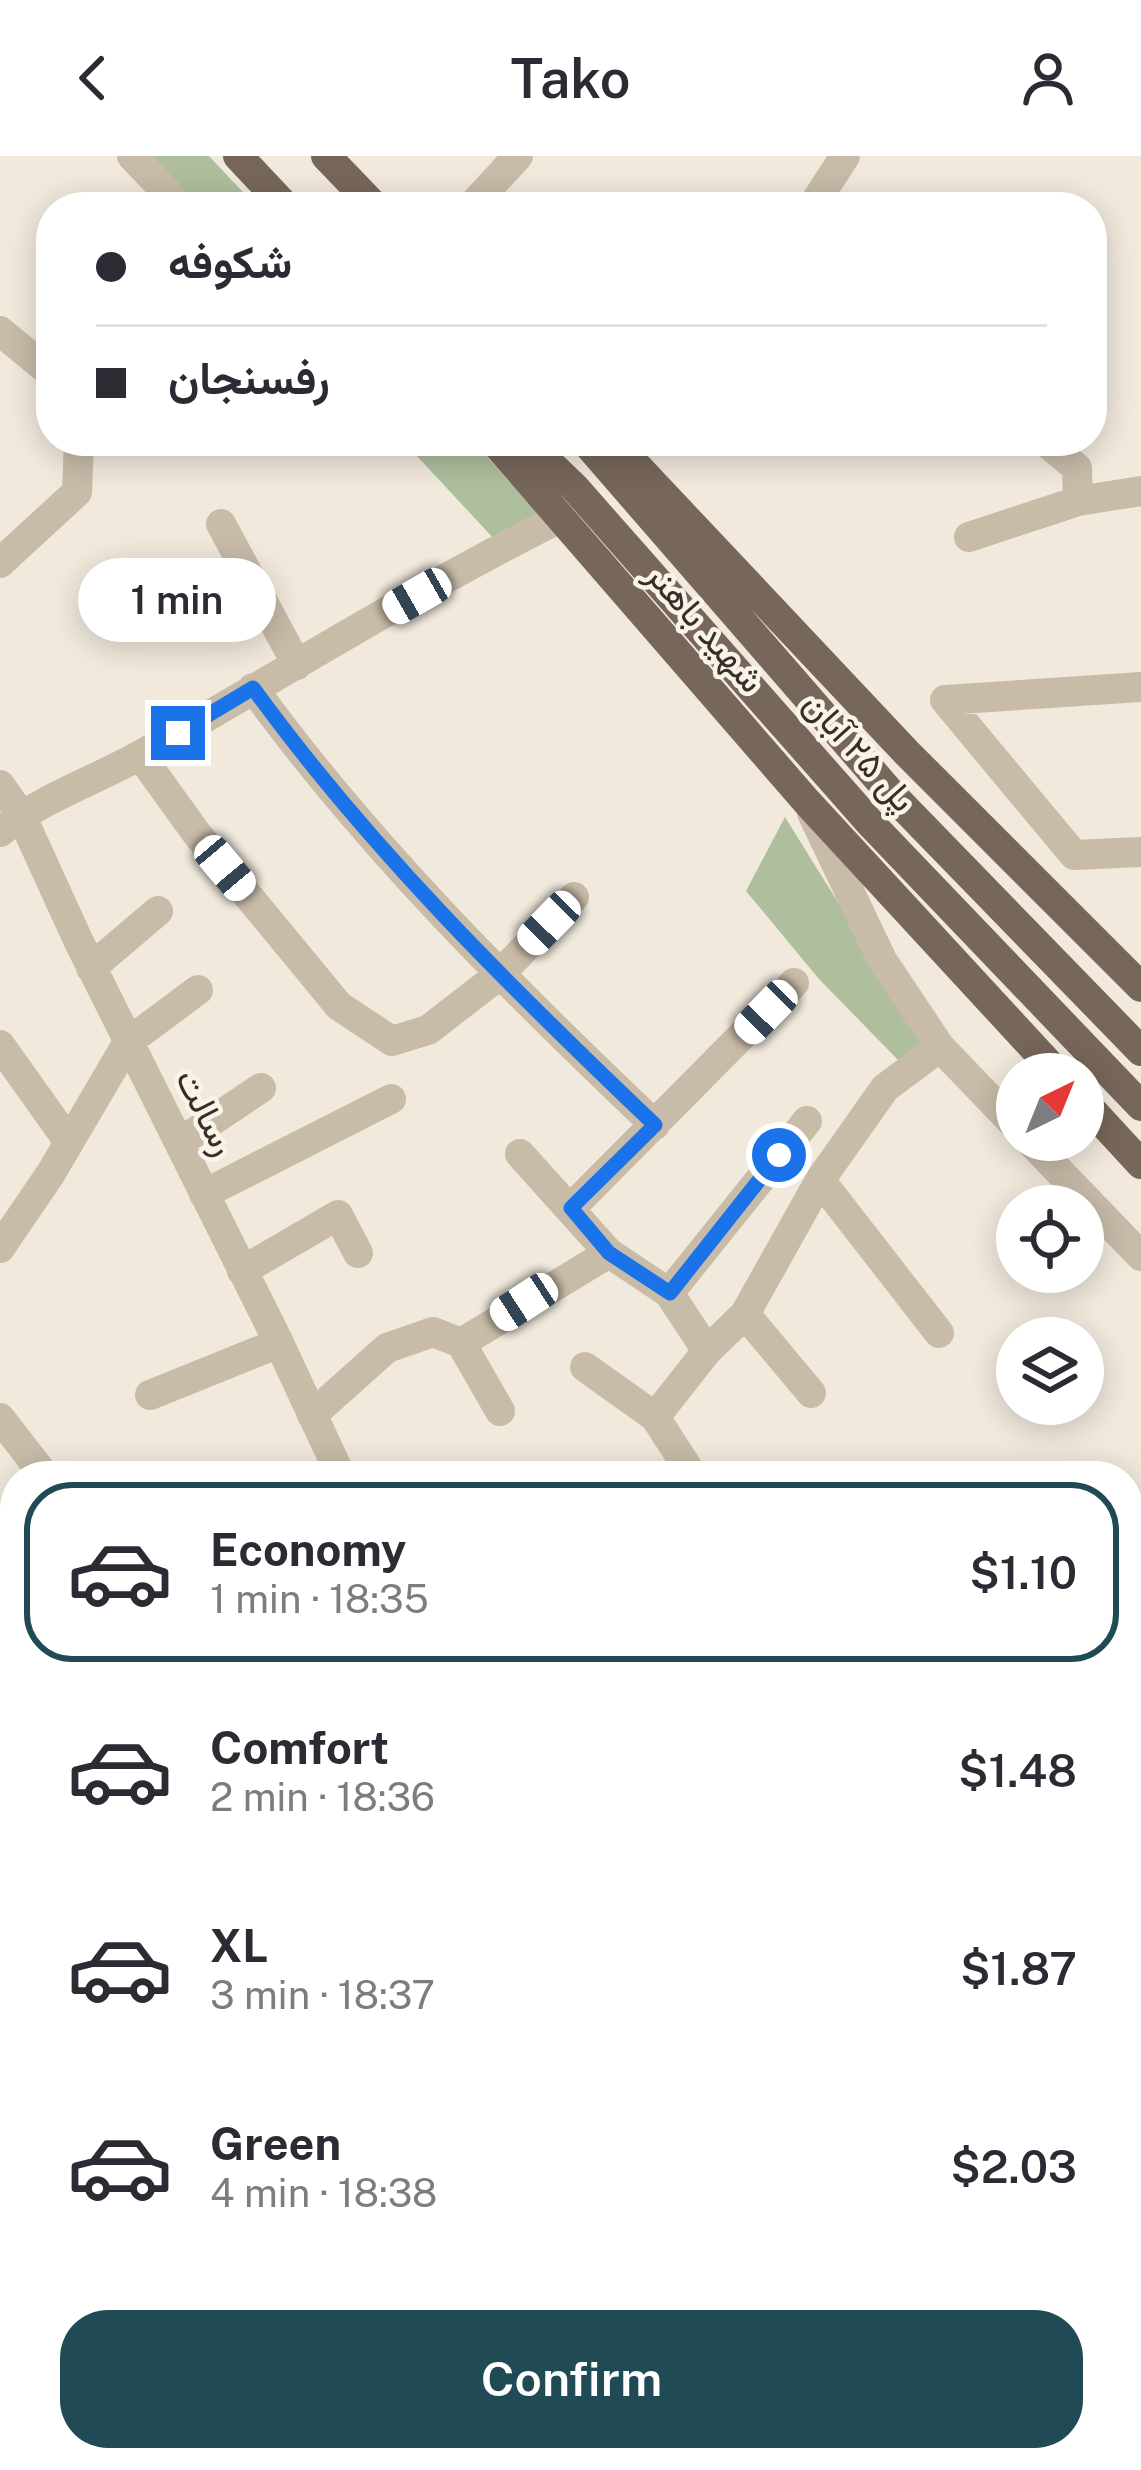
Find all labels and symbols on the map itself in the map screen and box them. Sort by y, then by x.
street label: شهید باهنر [636,553,774,702]
callout: 1 min [79,559,277,643]
car [377,562,457,630]
street label: پل ۲۵ آبان [792,682,925,822]
route end [151,706,205,760]
car [188,829,262,907]
car [511,885,587,961]
car [728,974,804,1050]
north arrow [996,1053,1104,1161]
street label: رسالت [166,1062,246,1163]
route start [752,1128,806,1182]
car [484,1267,564,1337]

